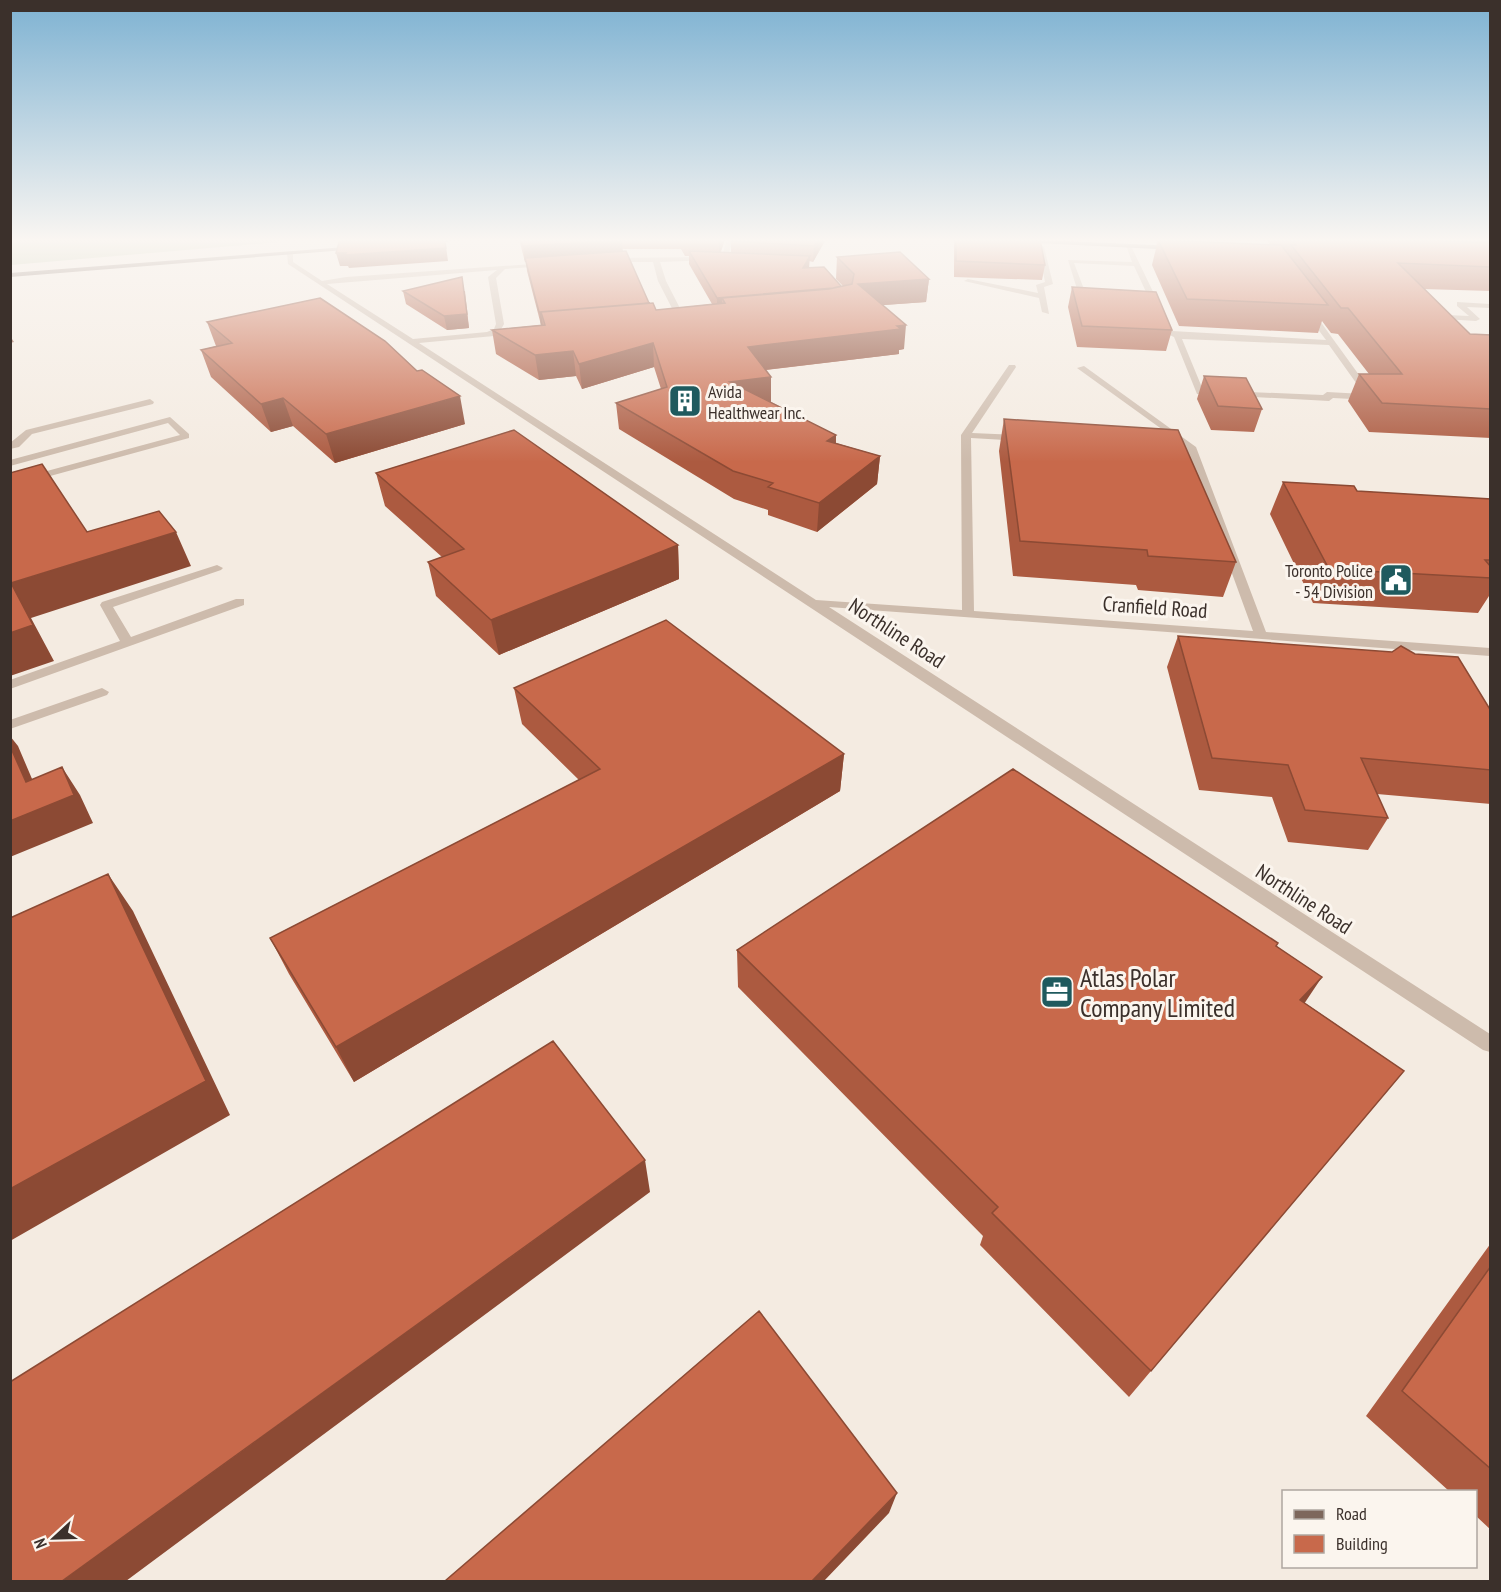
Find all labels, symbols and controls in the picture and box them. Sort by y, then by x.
place label: Avida Healthwear Inc. [708,380,805,424]
building icon: Avida Healthwear Inc. [667,383,703,419]
place label: Toronto Police - 54 Division [1285,559,1373,603]
public building icon: Toronto Police - 54 Division [1378,562,1414,598]
street label: Cranfield Road [1102,590,1208,624]
street label: Northline Road [844,592,950,674]
street label: Northline Road [1251,858,1357,940]
place label: Atlas Polar Company Limited [1080,961,1235,1024]
office icon: Atlas Polar Company Limited [1039,974,1075,1010]
legend [1282,1490,1477,1568]
text: Road [1336,1502,1367,1525]
north arrow [24,1508,84,1568]
text: Building [1336,1532,1388,1555]
text: N [29,1536,51,1551]

